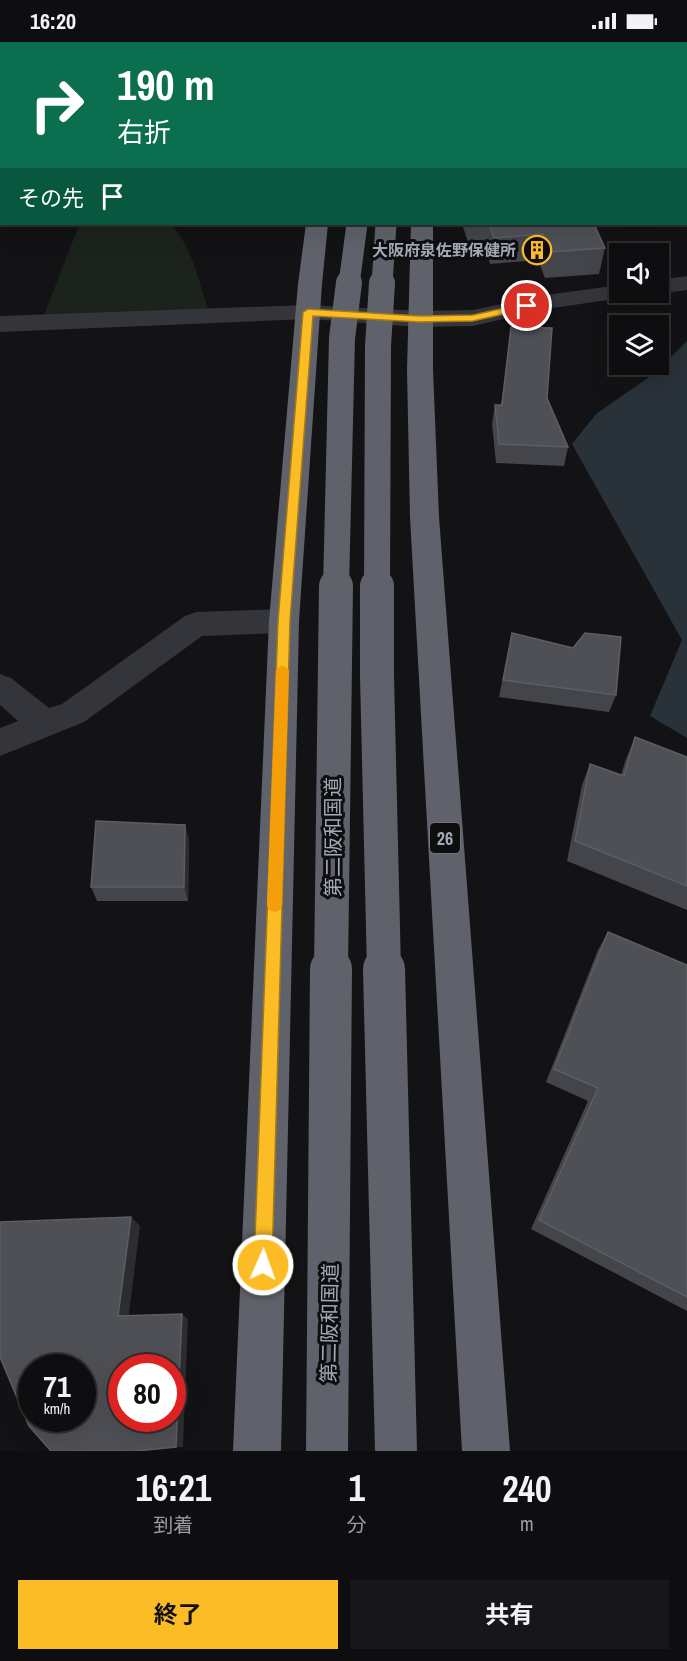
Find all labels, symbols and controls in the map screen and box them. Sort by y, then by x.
text: 16:20 [30,6,76,36]
text: 190 m [117,57,215,113]
icon: right [18,66,96,144]
text: 右折 [117,114,171,150]
icon: arrive [96,180,129,213]
text: その先 [18,183,84,213]
building icon: 大阪府泉佐野保健所 [521,234,553,266]
place label: 大阪府泉佐野保健所 [372,239,516,261]
map controls [609,243,669,375]
button: sound [609,243,669,303]
pin [501,280,552,331]
icon: arrive [510,289,543,322]
button: layers [609,315,669,375]
street label: 第二阪和国道 [319,777,346,897]
road number: 26 [430,823,460,853]
position arrow [231,1233,295,1297]
street label: 第二阪和国道 [314,1263,344,1383]
speed limit sign: 80 [108,1354,186,1432]
text: 71 [43,1366,71,1406]
text: km/h [44,1398,70,1419]
text: 16:21 [136,1464,211,1512]
text: 1 [348,1464,365,1512]
text: 240 [502,1465,551,1513]
text: m [520,1510,534,1537]
text: 到着 [153,1511,193,1538]
text: 分 [347,1511,367,1538]
button: 終了 [18,1580,338,1649]
button: 共有 [350,1580,669,1649]

